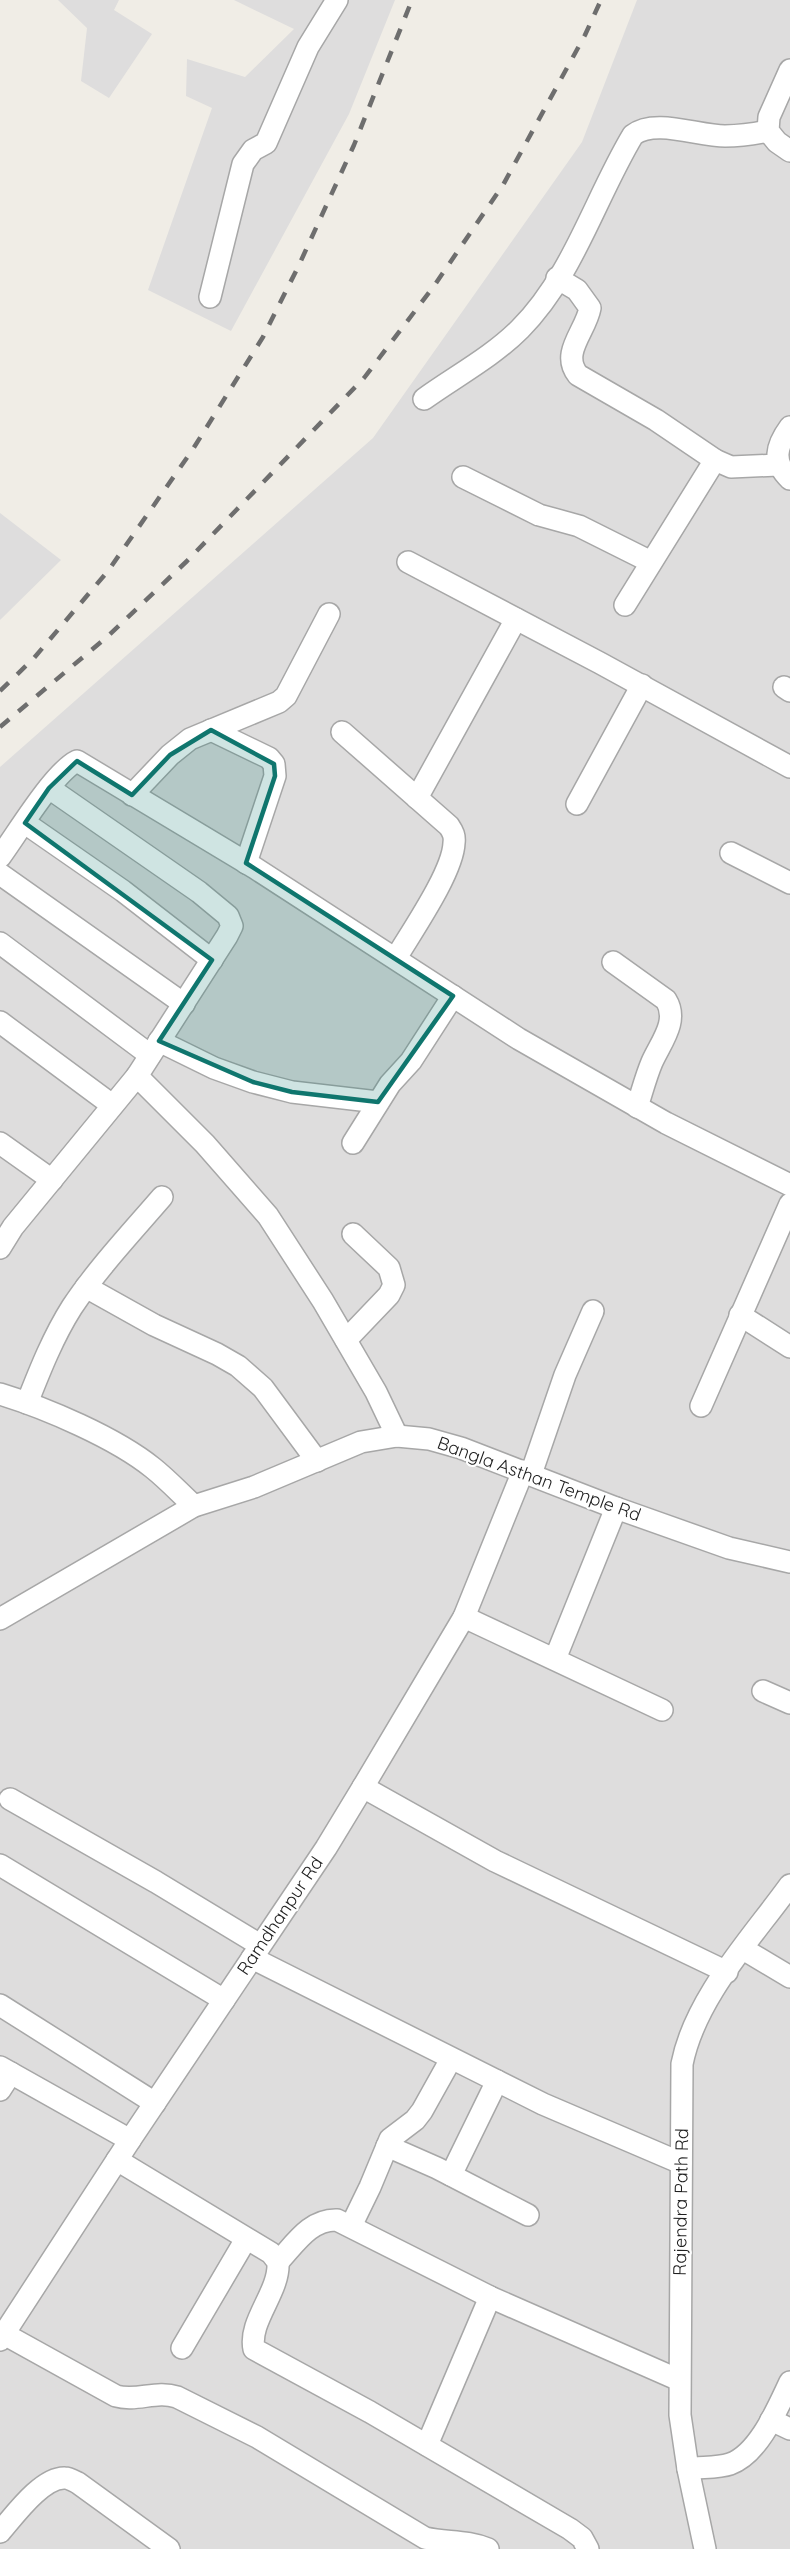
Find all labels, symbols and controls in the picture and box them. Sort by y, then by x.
street label: Bangla Asthan Temple Rd [434,1431,644,1526]
street label: Ramdhanpur Rd [232,1852,328,1979]
street label: Rajendra Path Rd [668,2128,693,2276]

